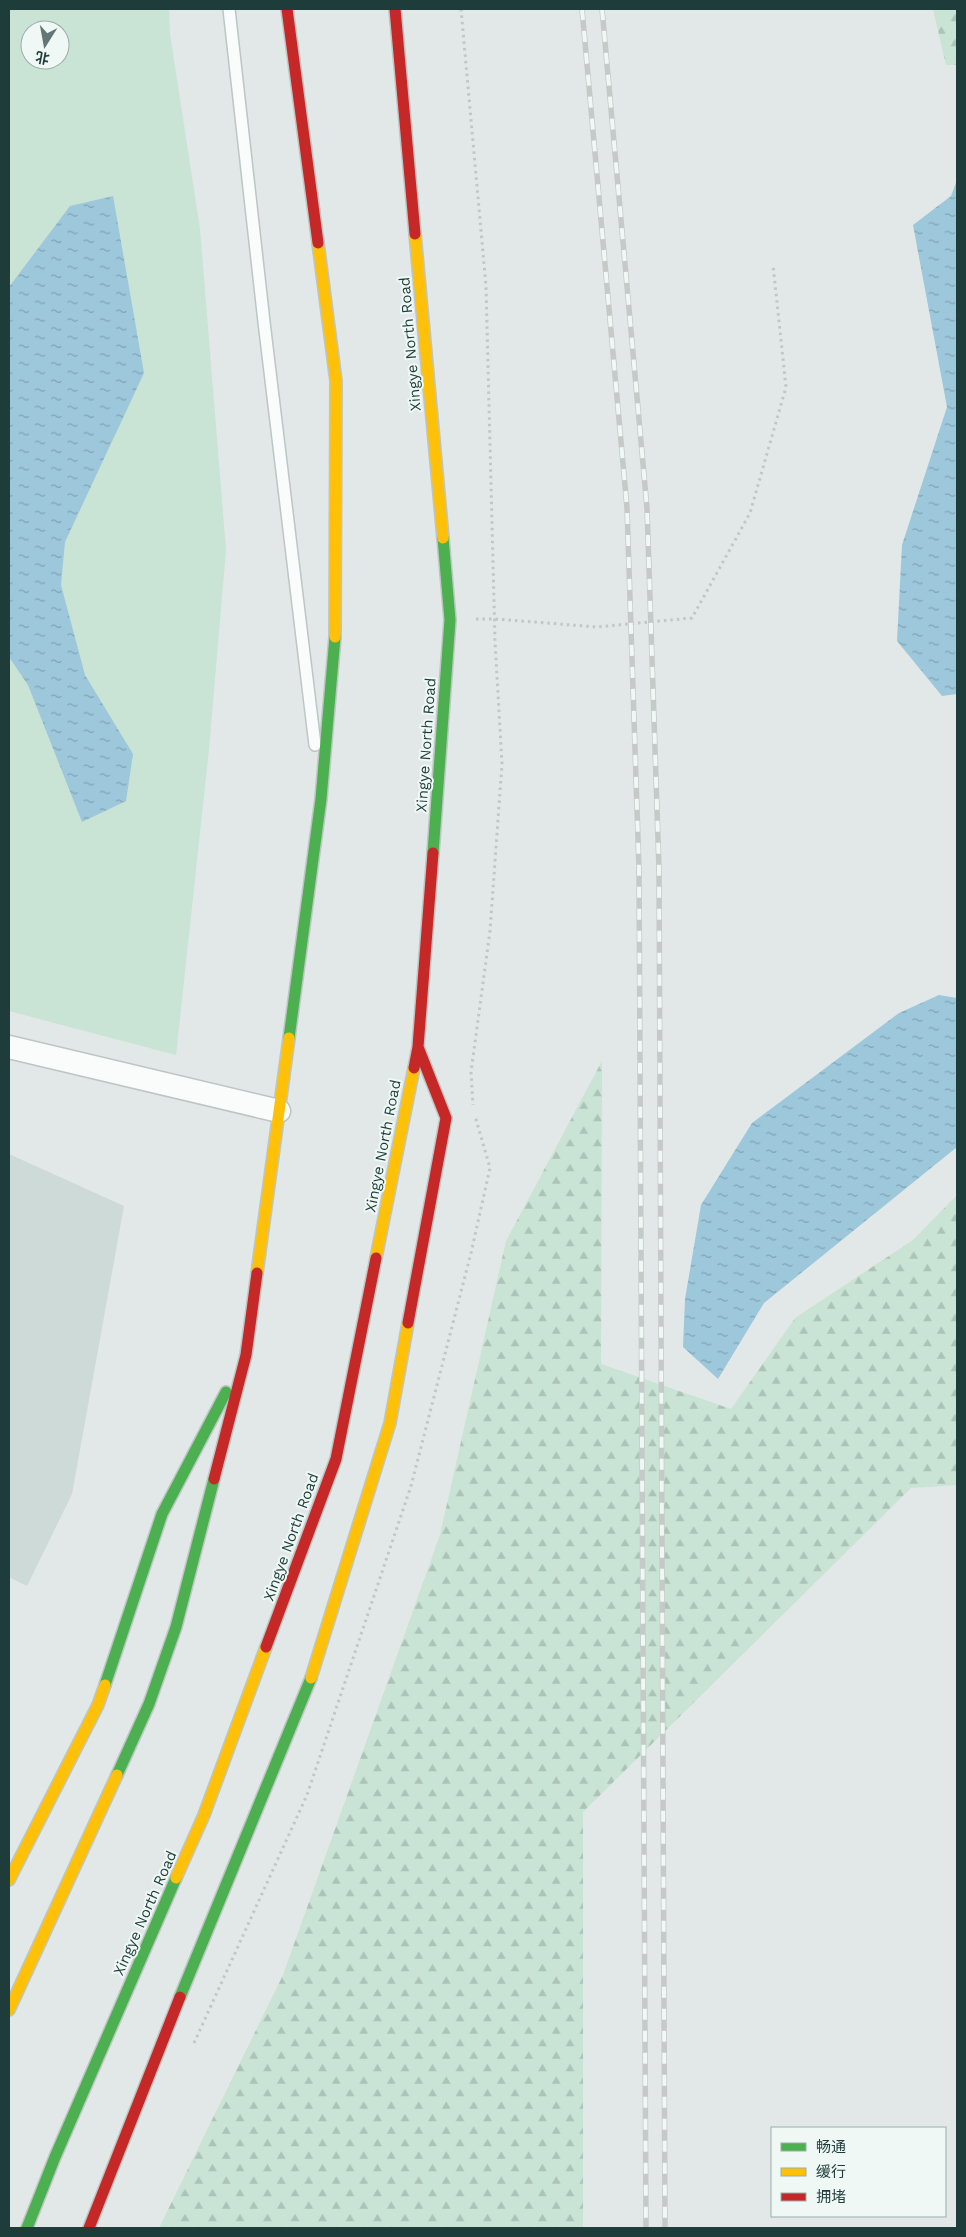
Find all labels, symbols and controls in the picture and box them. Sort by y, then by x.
north arrow [20,20,70,70]
text: 北 [34,49,51,67]
street label: Xingye North Road [395,276,425,412]
street label: Xingye North Road [412,677,440,813]
street label: Xingye North Road [361,1078,405,1214]
street label: Xingye North Road [260,1471,322,1603]
street label: Xingye North Road [109,1848,181,1978]
legend [771,2127,946,2217]
text: 畅通 [816,2138,846,2156]
text: 缓行 [816,2163,846,2181]
text: 拥堵 [816,2188,846,2206]

